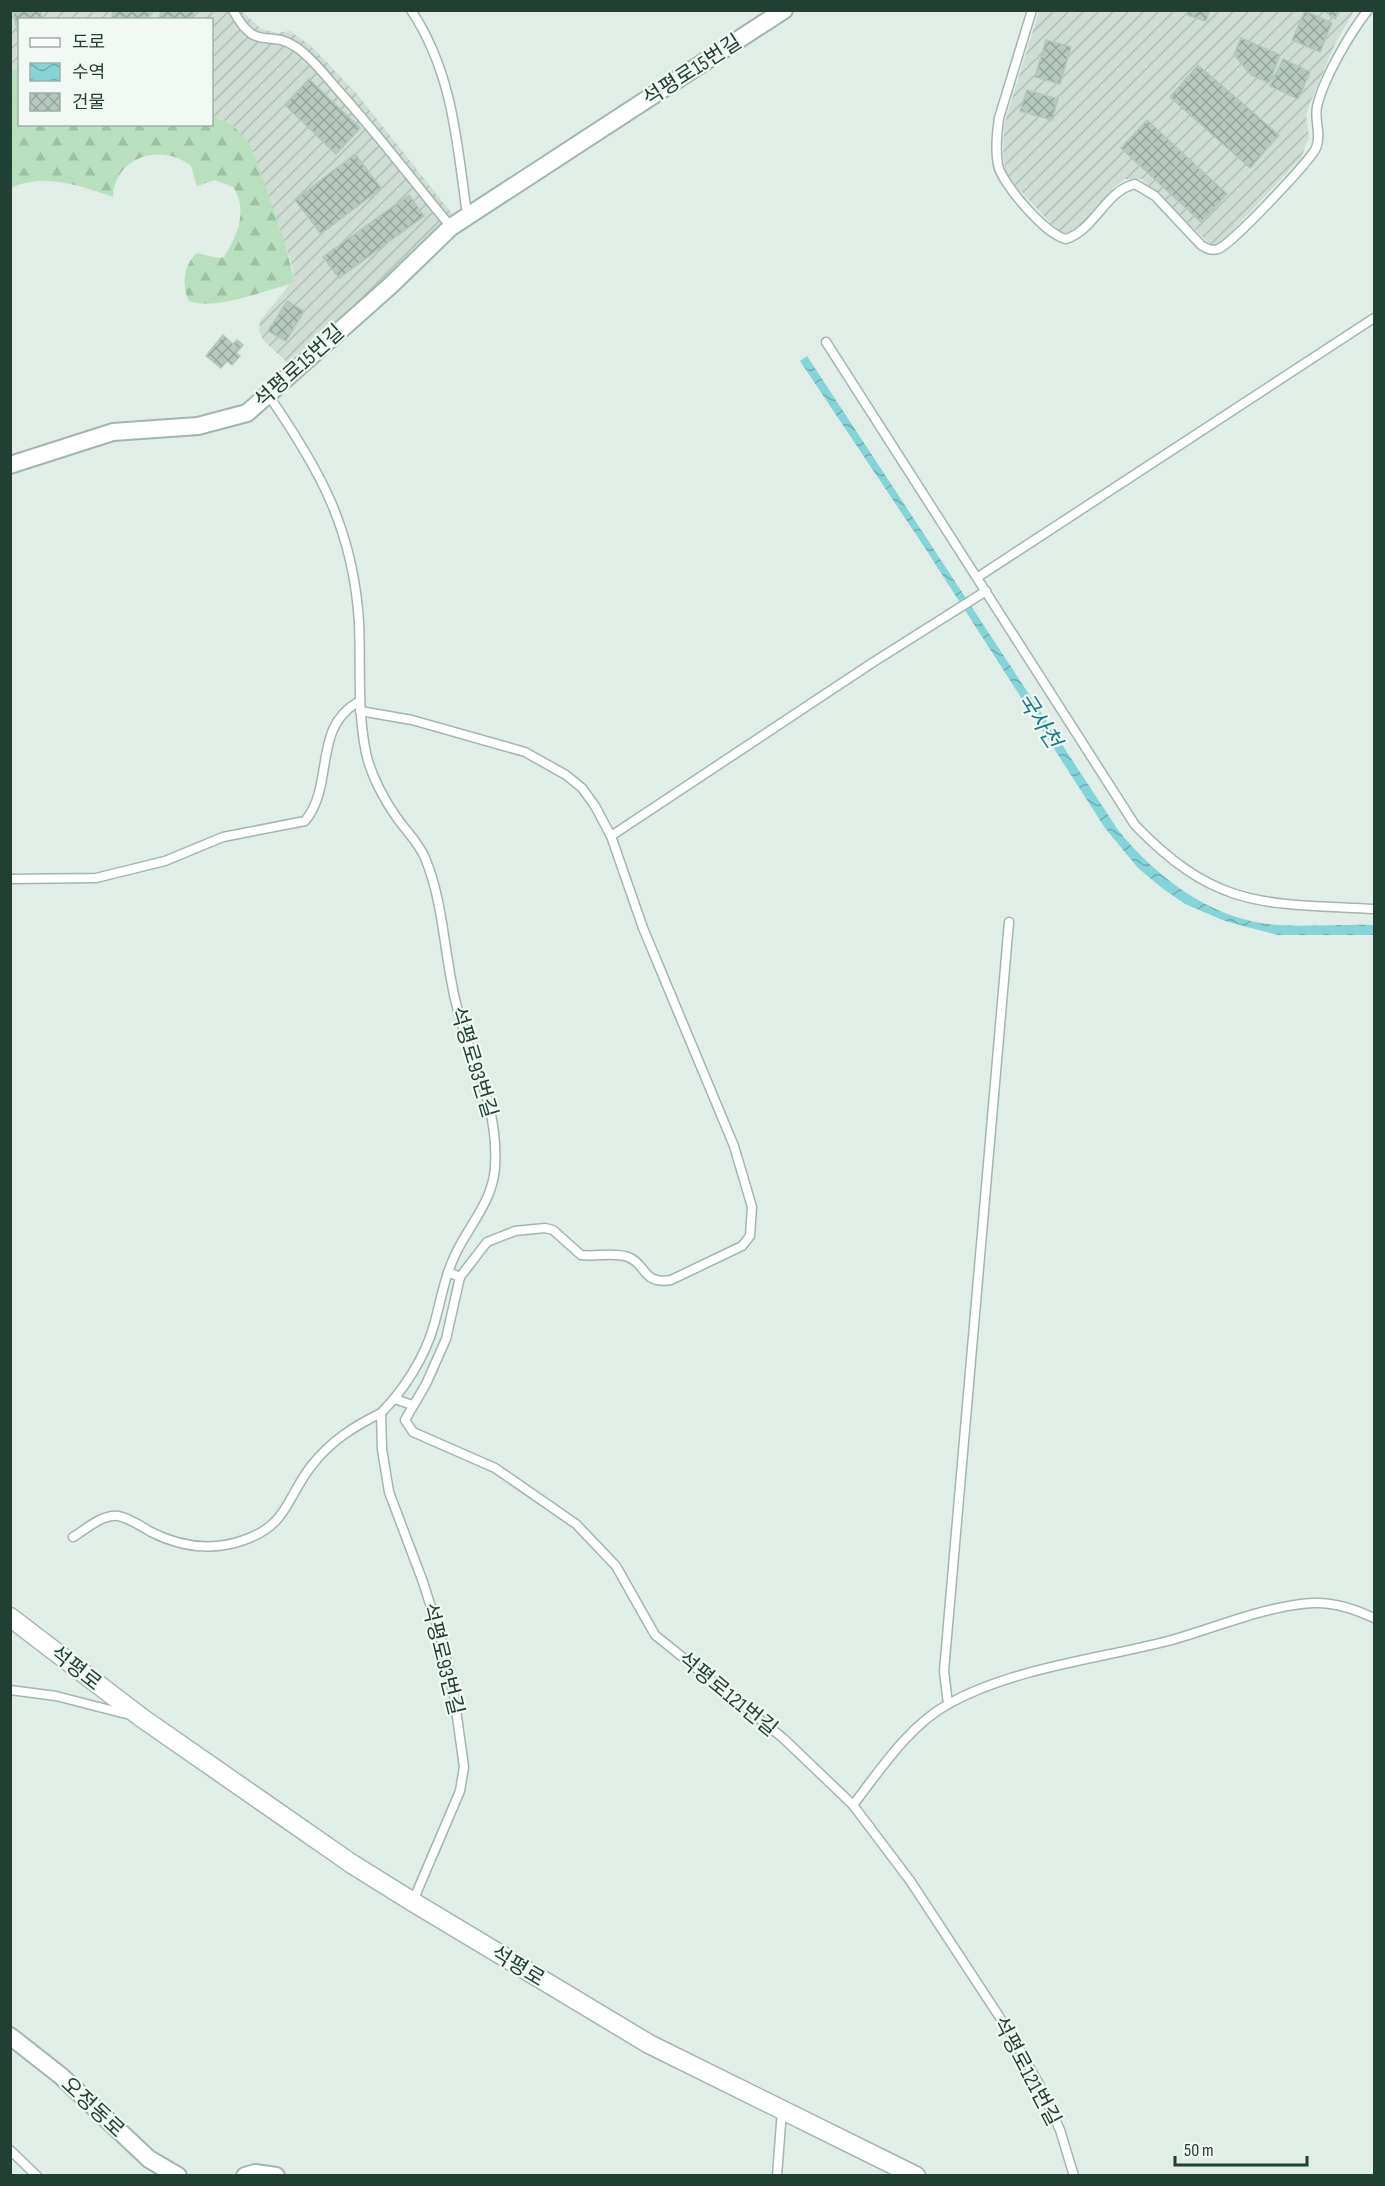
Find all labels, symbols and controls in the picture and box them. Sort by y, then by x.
legend [18,18,213,126]
street label: 석평로15번길 [638,29,746,112]
text: 도로 [72,32,105,53]
text: 수역 [72,62,105,83]
text: 건물 [72,92,105,113]
street label: 석평로15번길 [249,319,349,413]
water label: 국사천 [1011,688,1068,756]
street label: 석평로93번길 [445,1004,502,1121]
street label: 석평로93번길 [417,1600,469,1718]
street label: 석평로 [45,1641,106,1696]
street label: 석평로121번길 [673,1647,782,1742]
street label: 석평로 [486,1941,549,1992]
street label: 석평로121번길 [987,2012,1066,2130]
street label: 오정동로 [56,2072,129,2143]
scale bar [1175,2129,1307,2167]
text: 50 m [1184,2140,1214,2161]

